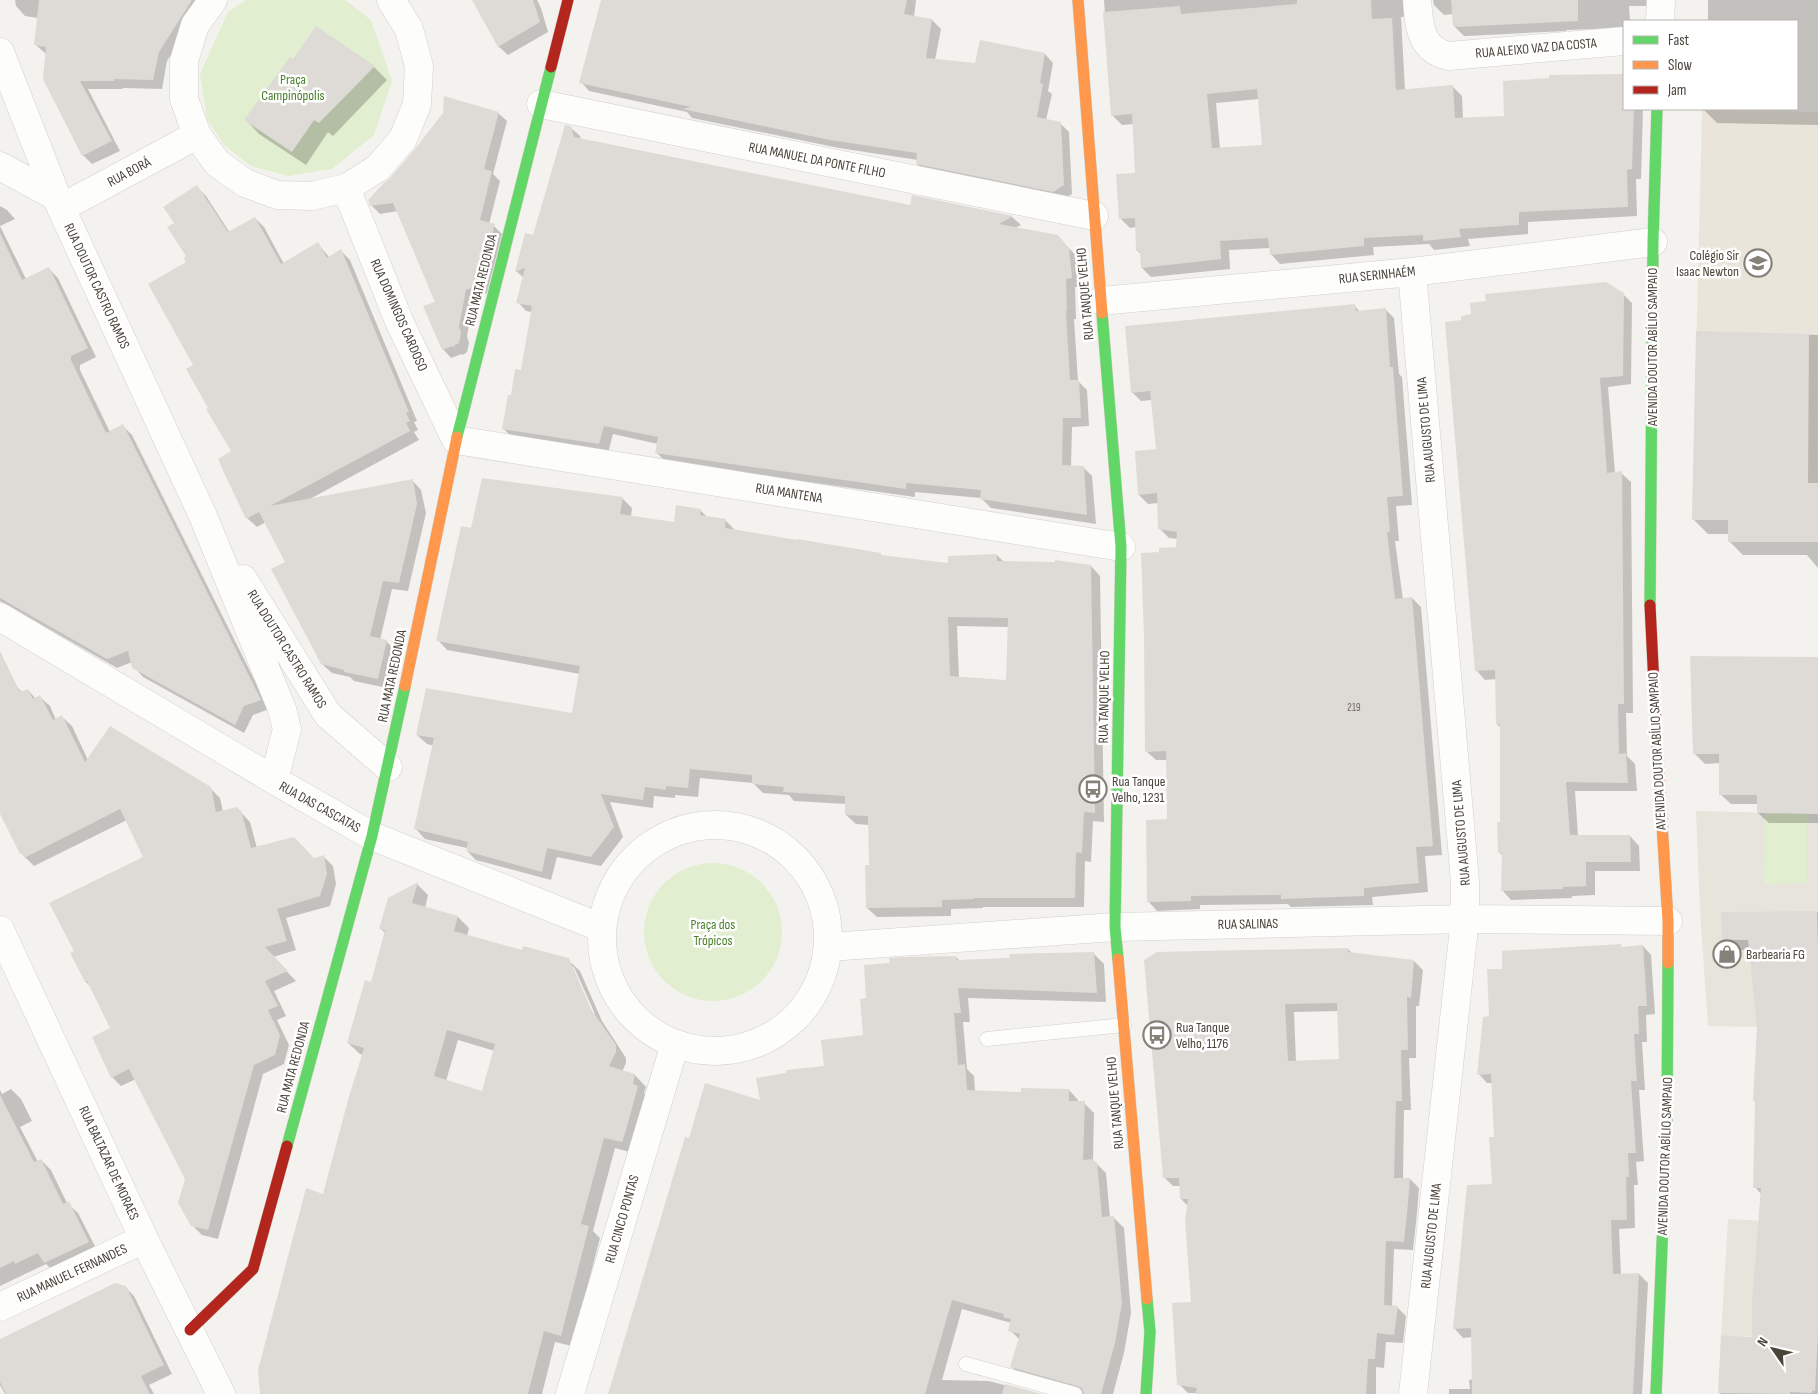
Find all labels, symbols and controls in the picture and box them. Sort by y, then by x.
legend [1623,20,1798,110]
text: Fast [1668,31,1690,50]
street label: RUA ALEIXO VAZ DA COSTA [1475,34,1598,62]
text: Slow [1668,56,1692,75]
park label: Praça Campinópolis [261,71,325,104]
text: Jam [1667,81,1686,100]
street label: RUA MANUEL DA PONTE FILHO [747,138,887,182]
street label: RUA BORÁ [104,153,155,191]
street label: RUA DOUTOR CASTRO RAMOS [60,221,134,351]
street label: RUA MATA REDONDA [461,231,501,328]
street label: RUA TANQUE VELHO [1072,247,1098,341]
place label: Colégio Sir Isaac Newton [1676,247,1739,280]
school or university icon: Colégio Sir Isaac Newton [1743,248,1773,278]
street label: RUA DOMINGOS CARDOSO [367,256,431,374]
street label: RUA SERINHAÉM [1338,263,1416,287]
street label: AVENIDA DOUTOR ABÍLIO SAMPAIO [1644,268,1661,427]
street label: RUA AUGUSTO DE LIMA [1413,376,1439,483]
street label: RUA MANTENA [754,479,825,507]
street label: RUA DOUTOR CASTRO RAMOS [244,587,330,711]
street label: RUA MATA REDONDA [374,627,410,724]
street label: RUA TANQUE VELHO [1095,650,1113,744]
street label: AVENIDA DOUTOR ABÍLIO SAMPAIO [1644,672,1670,831]
house number: 219 [1347,701,1361,714]
place label: Rua Tanque Velho, 1231 [1112,773,1165,806]
bus stop icon: Rua Tanque Velho, 1231 [1078,774,1108,804]
street label: RUA DAS CASCATAS [276,778,364,836]
street label: RUA AUGUSTO DE LIMA [1448,779,1474,886]
street label: RUA SALINAS [1218,915,1278,933]
park label: Praça dos Trópicos [691,916,735,949]
shop icon: Barbearia FG [1712,939,1742,969]
place label: Barbearia FG [1746,946,1805,963]
street label: RUA MATA REDONDA [273,1018,314,1115]
place label: Rua Tanque Velho, 1176 [1176,1019,1229,1052]
bus stop icon: Rua Tanque Velho, 1176 [1142,1020,1172,1050]
street label: RUA TANQUE VELHO [1102,1056,1128,1150]
street label: AVENIDA DOUTOR ABÍLIO SAMPAIO [1654,1077,1676,1236]
street label: RUA BALTAZAR DE MORAES [75,1103,143,1223]
street label: RUA CINCO PONTAS [601,1173,643,1265]
street label: RUA AUGUSTO DE LIMA [1417,1181,1445,1290]
street label: RUA MANUEL FERNANDES [14,1240,130,1306]
north arrow [1748,1324,1798,1374]
text: N [1753,1334,1772,1350]

